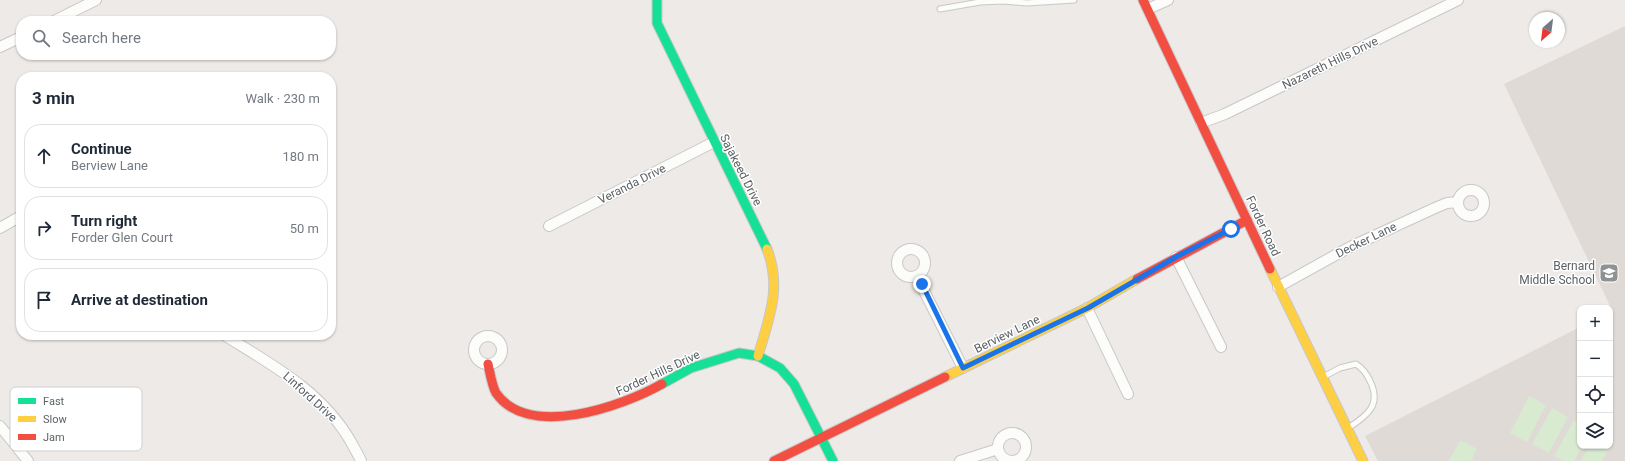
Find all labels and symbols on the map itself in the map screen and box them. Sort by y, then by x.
north arrow [1529,12,1565,48]
street label: Nazareth Hills Drive [1280,34,1380,92]
street label: Sajakeed Drive [717,132,765,208]
street label: Veranda Drive [596,161,668,207]
street label: Forder Road [1243,194,1283,258]
street label: Decker Lane [1333,219,1399,261]
route start [1222,220,1240,238]
place label: Bernard Middle School [1519,259,1595,287]
school or university icon: Bernard Middle School [1598,262,1620,284]
route end [913,275,931,293]
street label: Berview Lane [972,312,1042,356]
street label: Forder Hills Drive [614,347,702,399]
street label: Linford Drive [280,369,340,425]
legend [10,387,142,451]
text: Fast [43,395,65,408]
text: Slow [43,413,67,426]
text: Jam [43,431,65,444]

